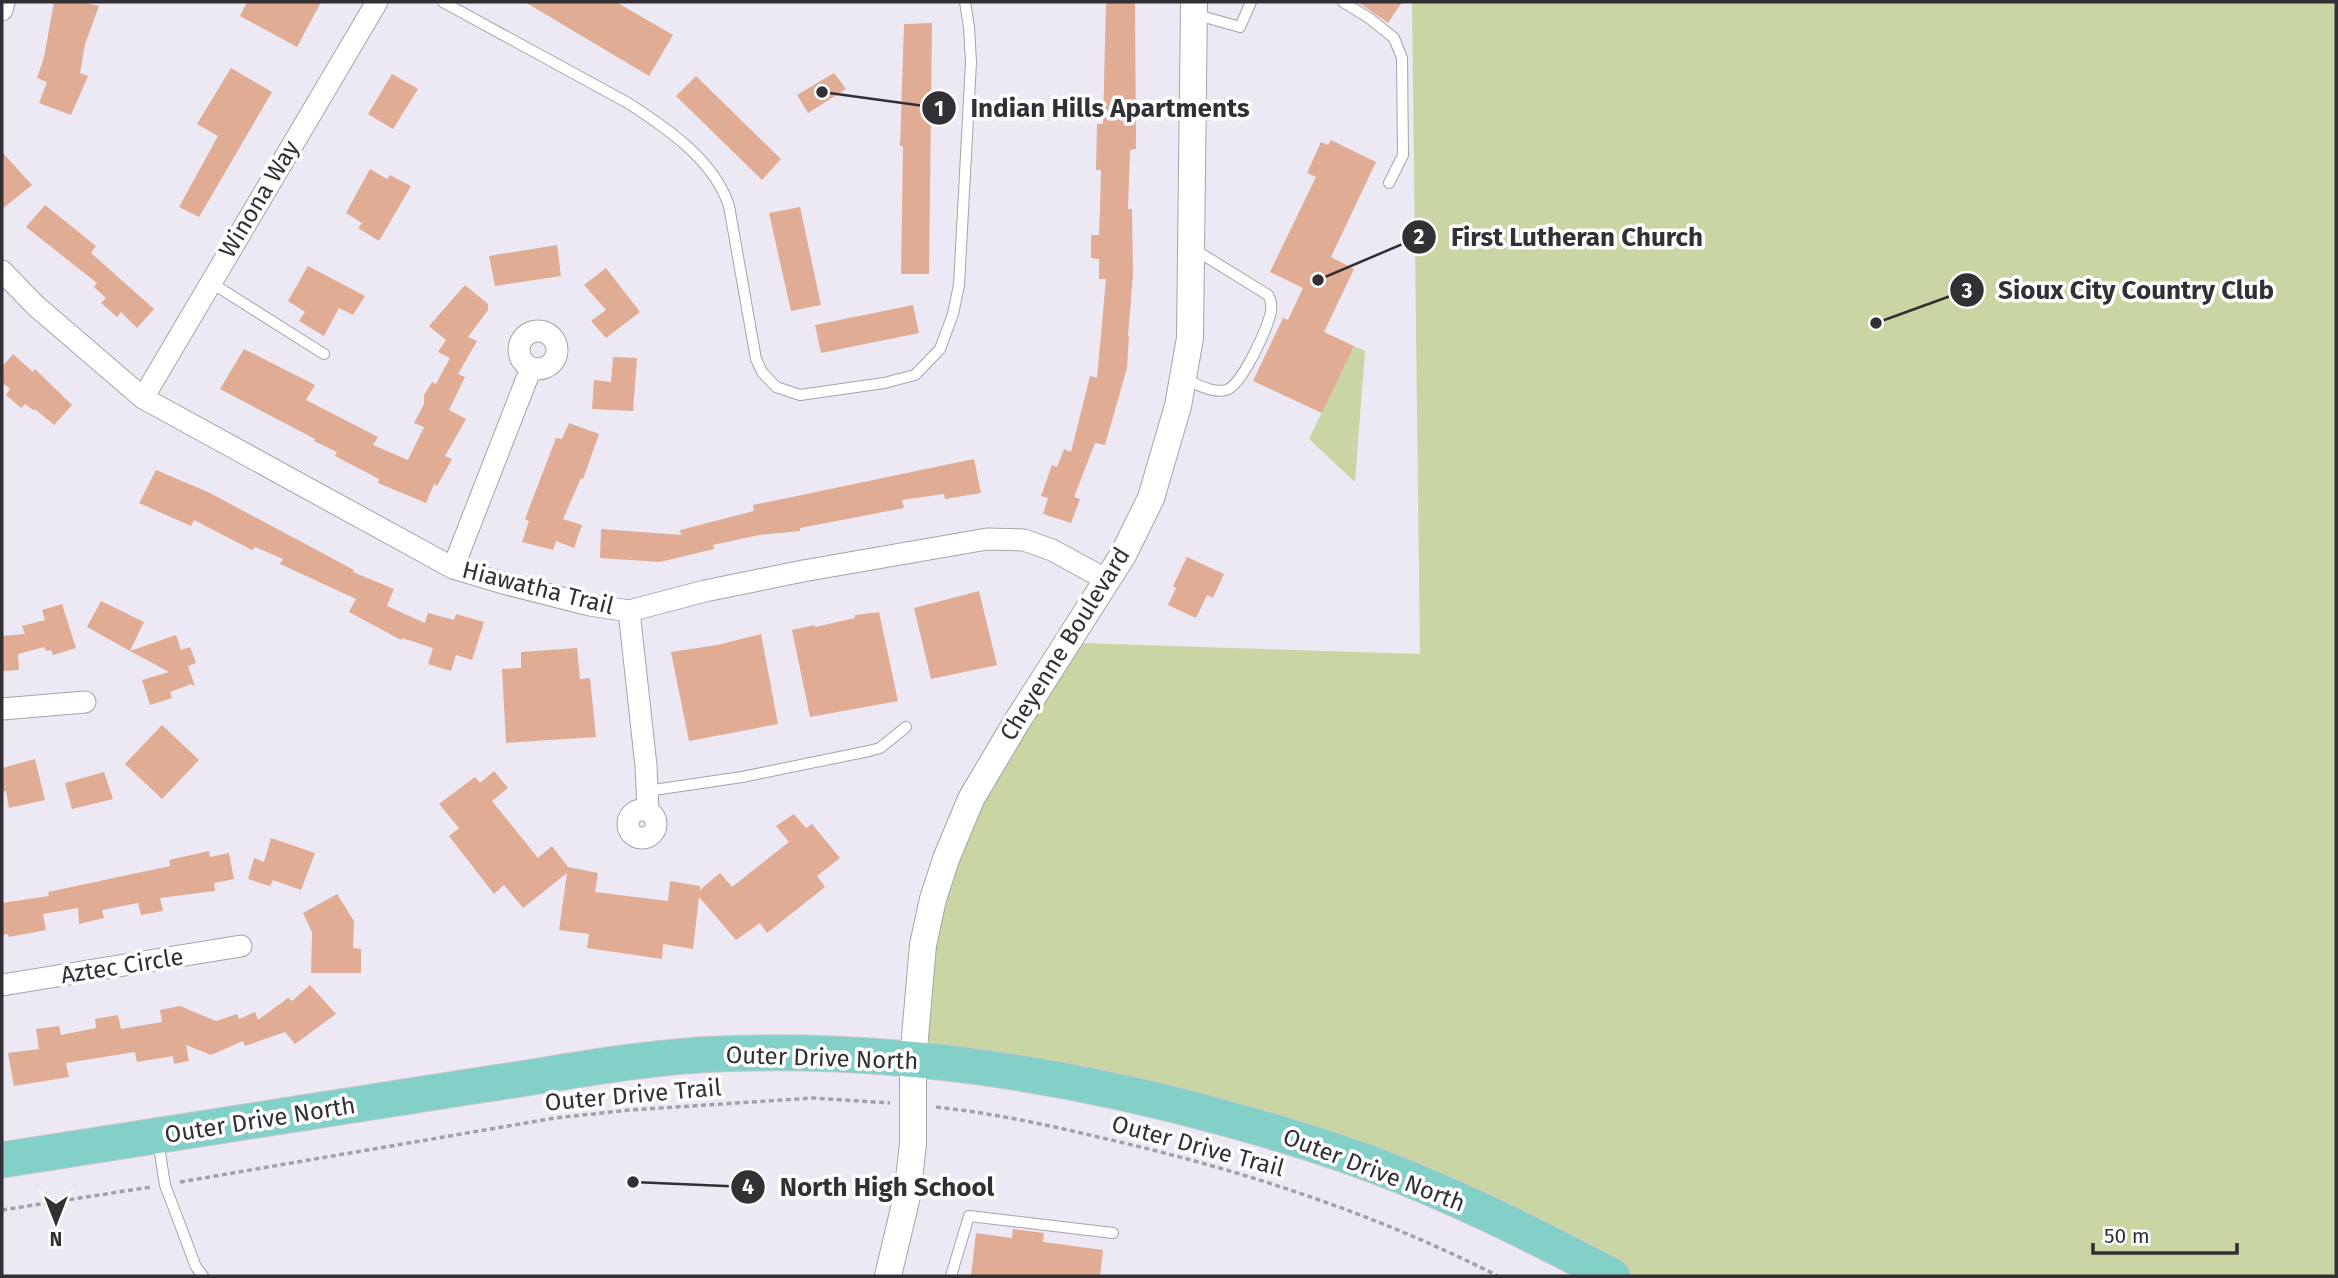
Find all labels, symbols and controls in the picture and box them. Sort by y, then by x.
callout: Indian Hills Apartments [921,85,1263,132]
text: Indian Hills Apartments [970,93,1250,124]
text: 1 [934,96,944,122]
street label: Winona Way [213,135,305,263]
callout: First Lutheran Church [1402,213,1716,260]
text: First Lutheran Church [1451,222,1703,253]
text: 2 [1414,224,1425,250]
callout: Sioux City Country Club [1949,267,2288,314]
text: Sioux City Country Club [1998,275,2274,306]
text: 3 [1961,278,1973,304]
street label: Cheyenne Boulevard [994,542,1136,746]
street label: Hiawatha Trail [459,556,617,620]
street label: Aztec Circle [59,942,185,990]
street label: Outer Drive North [725,1041,919,1075]
street label: Outer Drive Trail [544,1073,722,1117]
street label: Outer Drive North [163,1091,357,1149]
street label: Outer Drive Trail [1109,1110,1287,1182]
street label: Outer Drive North [1279,1122,1469,1218]
callout: North High School [730,1163,1008,1210]
text: North High School [780,1172,995,1203]
text: 4 [742,1174,754,1200]
north arrow [21,1187,91,1257]
scale bar [2093,1212,2236,1256]
text: 50 m [2104,1223,2150,1249]
text: N [50,1227,62,1250]

